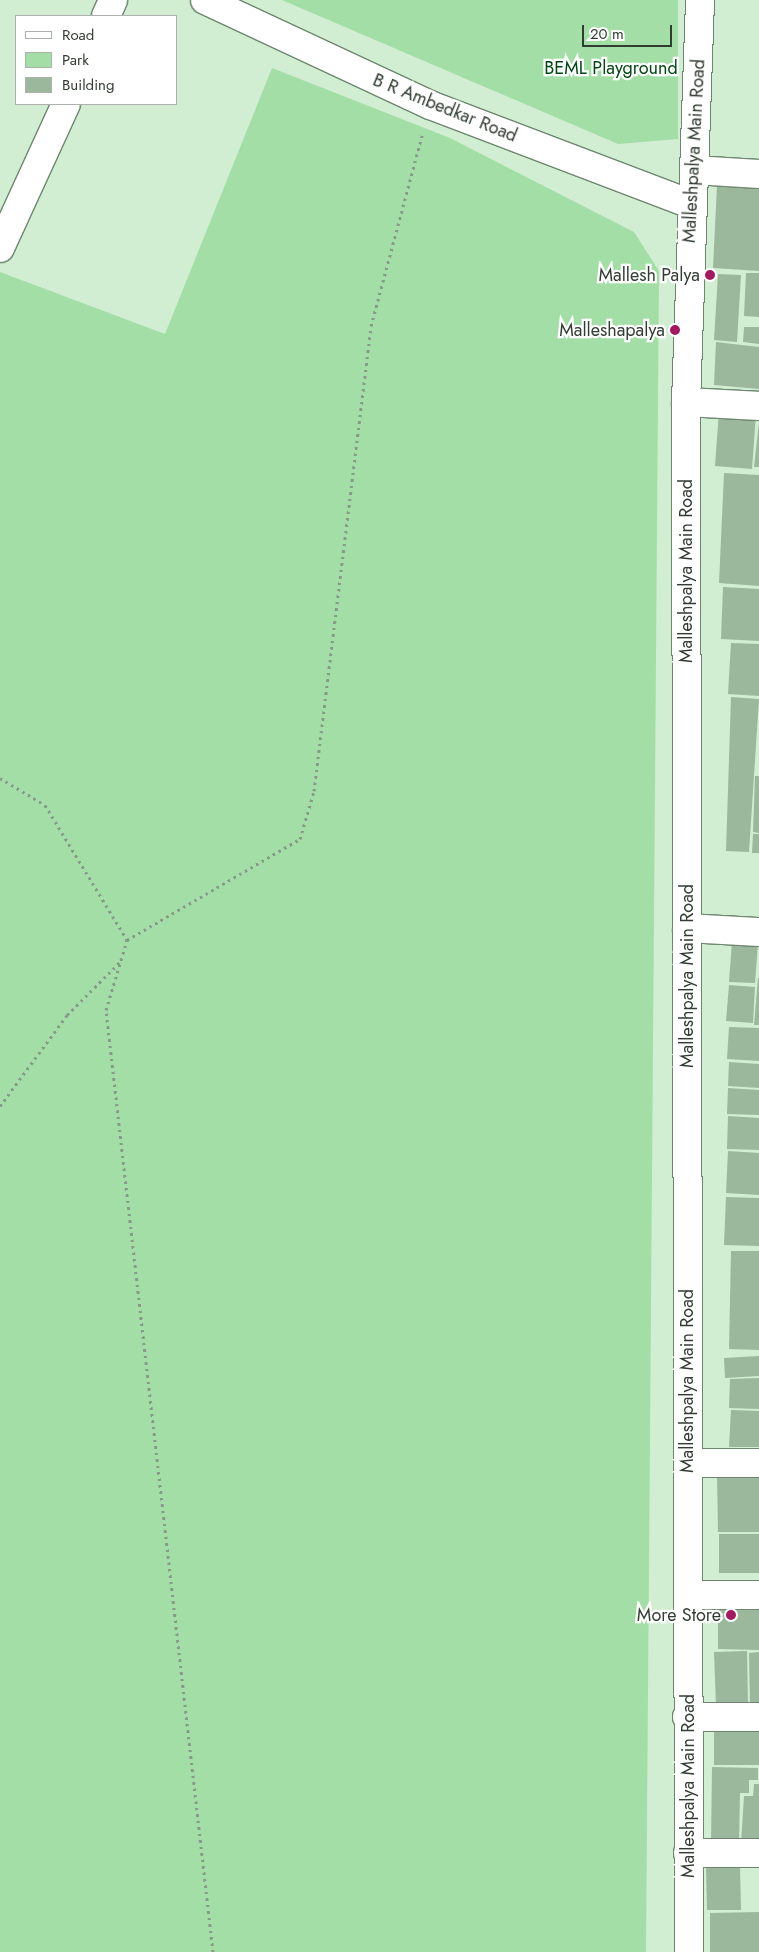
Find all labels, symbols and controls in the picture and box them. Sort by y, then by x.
legend [15,15,178,105]
scale bar [584,15,674,47]
text: 20 m [590,23,624,45]
text: Road [62,24,94,46]
text: Park [62,49,89,71]
park label: BEML Playground [544,57,678,79]
street label: Malleshpalya Main Road [678,59,710,243]
street label: B R Ambedkar Road [370,69,520,147]
text: Building [62,74,114,96]
place label: Mallesh Palya [598,264,700,286]
marker: Mallesh Palya [704,269,716,281]
place label: Malleshapalya [559,319,665,341]
marker: Malleshapalya [669,324,681,336]
street label: Malleshpalya Main Road [675,479,697,663]
street label: Malleshpalya Main Road [676,884,698,1068]
street label: Malleshpalya Main Road [676,1289,698,1473]
place label: More Store [637,1604,721,1626]
marker: More Store [725,1609,737,1621]
street label: Malleshpalya Main Road [677,1694,699,1878]

